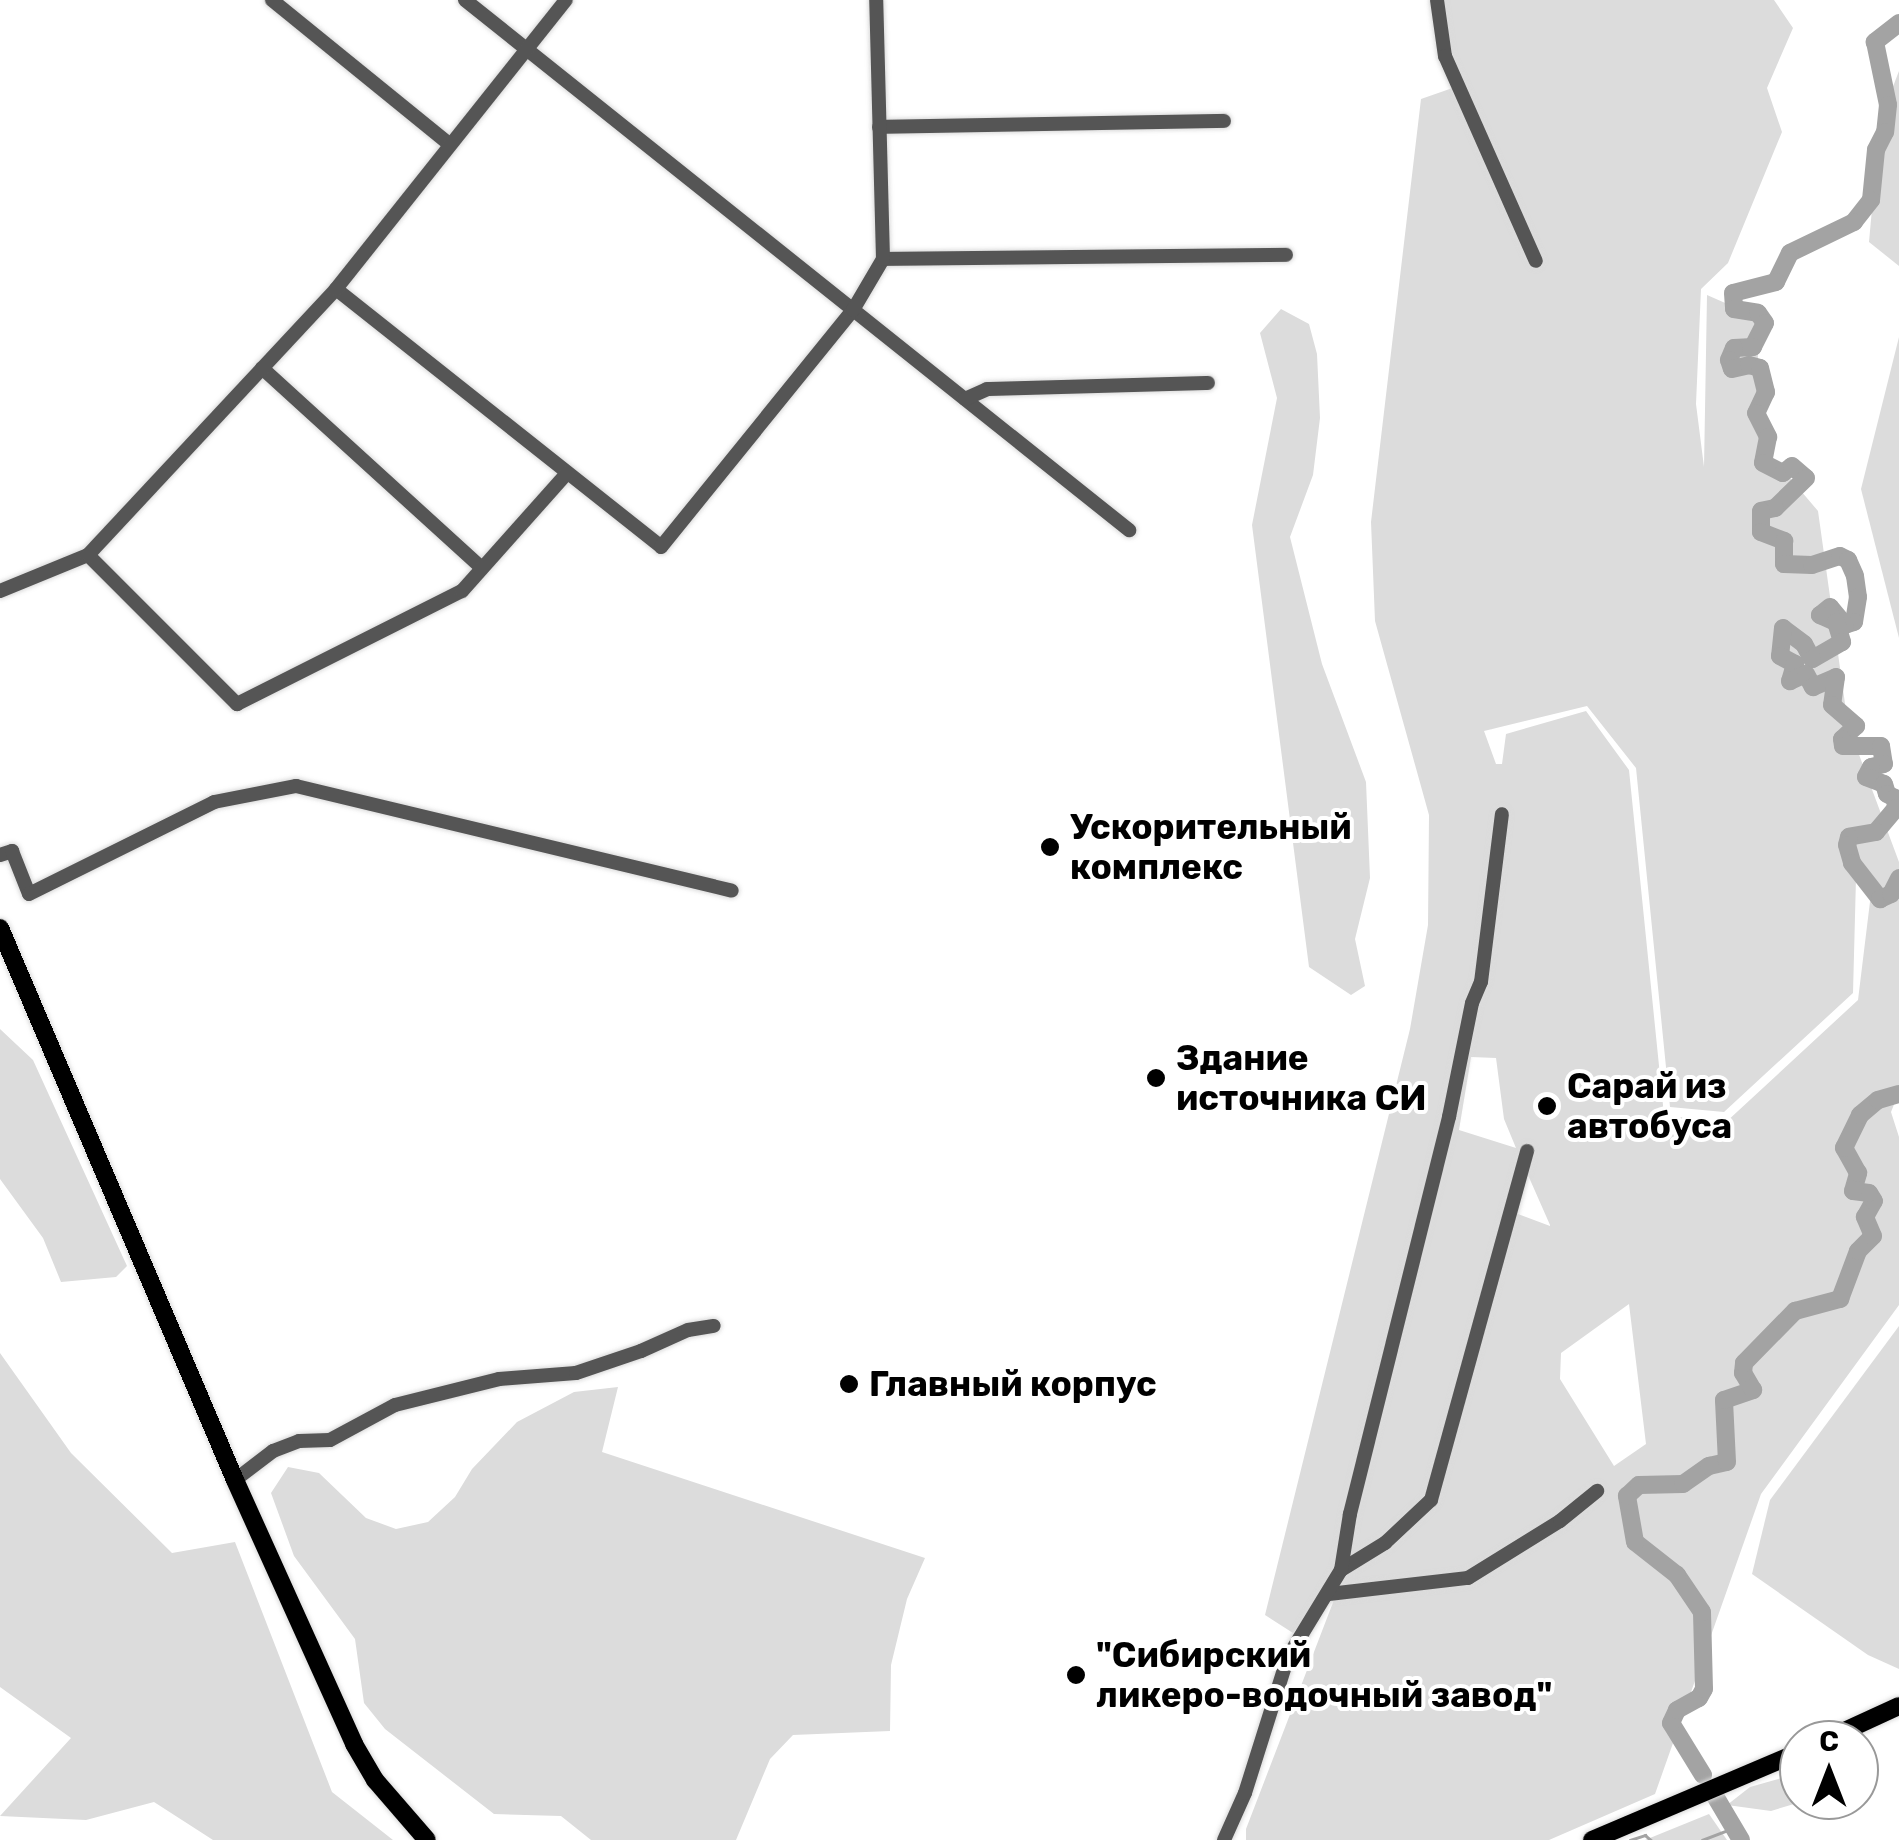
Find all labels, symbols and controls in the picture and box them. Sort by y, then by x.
place label: Ускорительный комплекс [1070,806,1352,888]
marker: Ускорительный комплекс [1039,836,1061,858]
place label: Здание источника СИ [1176,1037,1427,1119]
place label: Сарай из автобуса [1567,1065,1732,1147]
marker: Здание источника СИ [1145,1067,1167,1089]
marker: Сарай из автобуса [1536,1095,1558,1117]
place label: Главный корпус [869,1363,1157,1405]
marker: Главный корпус [838,1373,860,1395]
place label: "Сибирский ликеро-водочный завод" [1096,1634,1552,1716]
marker: "Сибирский ликеро-водочный завод" [1065,1664,1087,1686]
north arrow [1779,1720,1879,1820]
text: С [1819,1725,1839,1758]

